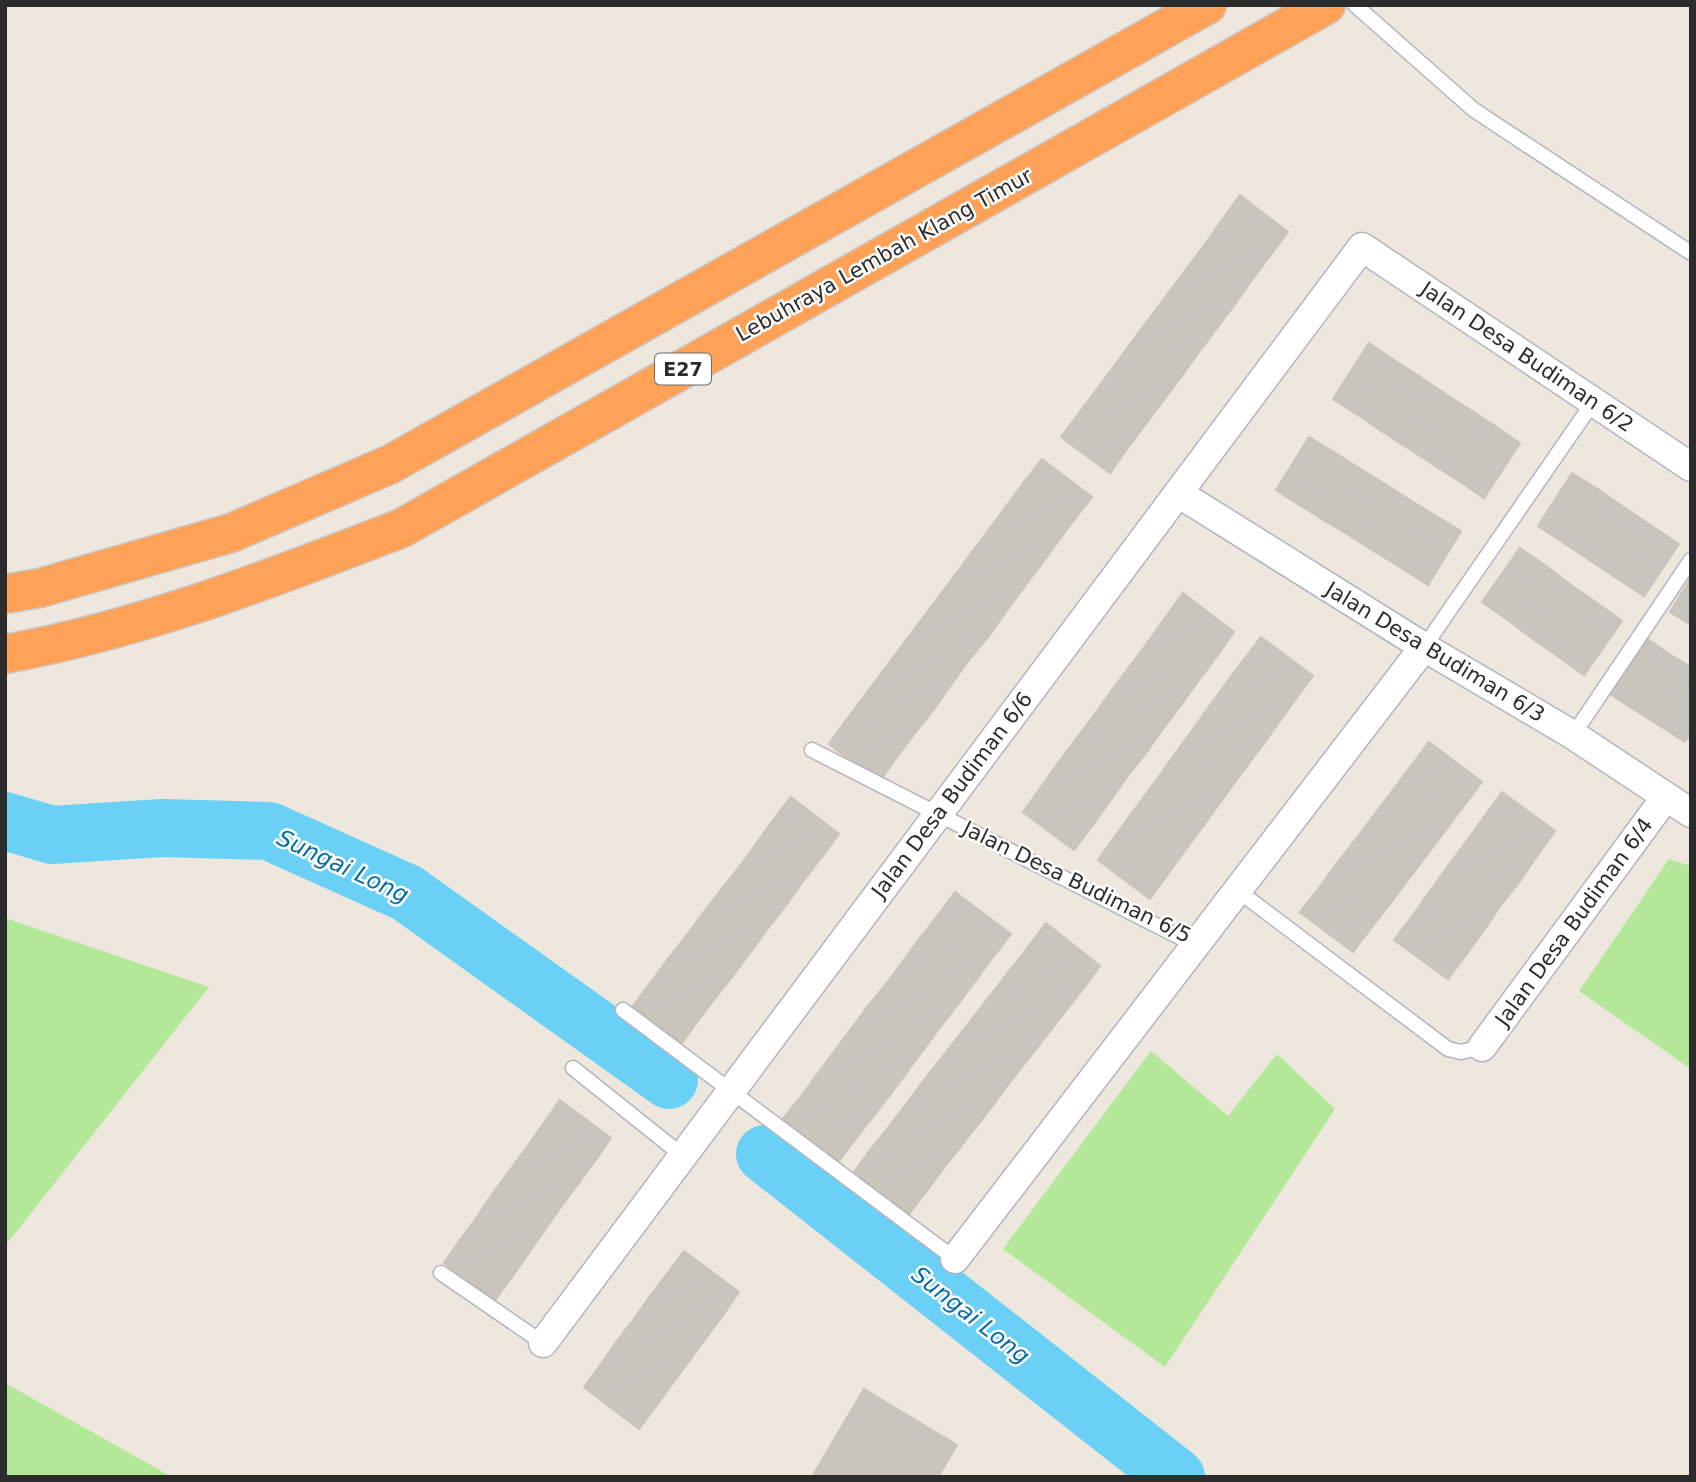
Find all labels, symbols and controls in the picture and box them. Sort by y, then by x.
street label: Lebuhraya Lembah Klang Timur [732,163,1037,347]
street label: Jalan Desa Budiman 6/2 [1414,276,1638,437]
road number: E27 [655,354,711,384]
street label: Jalan Desa Budiman 6/3 [1319,576,1549,727]
street label: Jalan Desa Budiman 6/6 [866,687,1037,904]
street label: Jalan Desa Budiman 6/4 [1489,813,1658,1032]
street label: Jalan Desa Budiman 6/5 [957,815,1195,948]
water label: Sungai Long [273,824,413,908]
water label: Sungai Long [907,1261,1035,1369]

